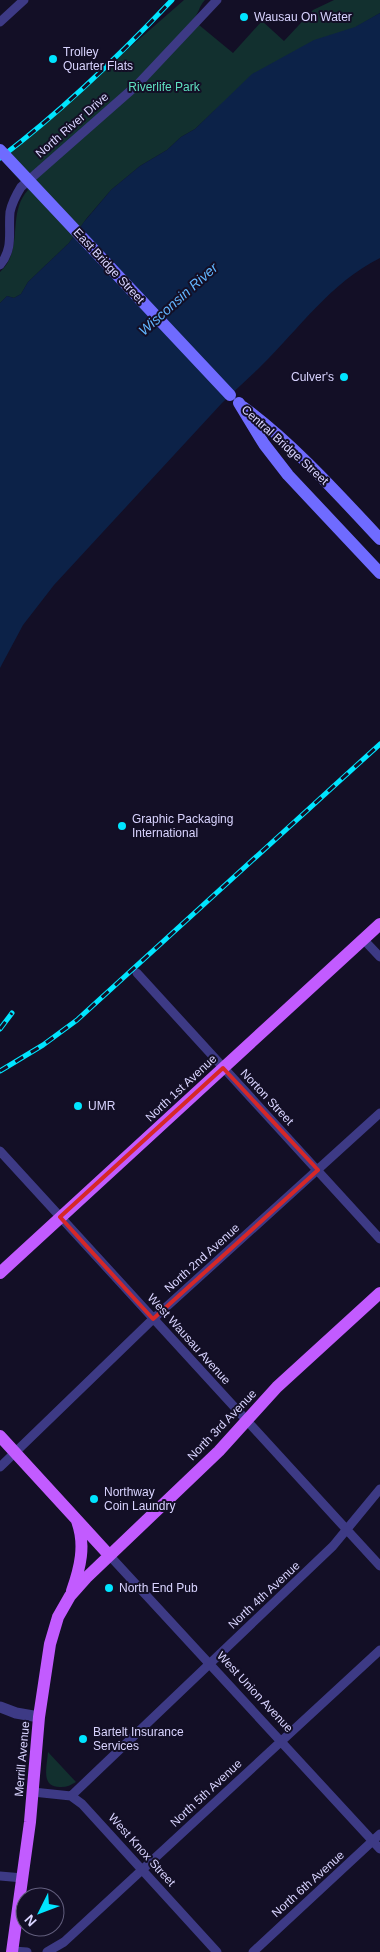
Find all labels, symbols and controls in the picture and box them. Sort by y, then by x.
place label: Wausau On Water [254,10,352,24]
marker: Wausau On Water [238,11,250,23]
place label: Trolley Quarter Flats [63,45,133,73]
marker: Trolley Quarter Flats [47,53,59,65]
park label: Riverlife Park [128,80,201,94]
street label: North River Drive [33,89,112,160]
street label: East Bridge Street [71,226,148,307]
water label: Wisconsin River [135,259,222,338]
place label: Culver's [291,370,334,384]
marker: Culver's [338,371,350,383]
street label: Central Bridge Street [239,402,332,488]
place label: Graphic Packaging International [132,812,233,840]
marker: Graphic Packaging International [116,820,128,832]
street label: North 1st Avenue [143,1051,220,1124]
street label: Norton Street [238,1066,297,1128]
place label: UMR [88,1099,116,1113]
marker: UMR [72,1100,84,1112]
street label: North 2nd Avenue [162,1221,243,1295]
street label: West Wausau Avenue [145,1291,234,1387]
street label: North 3rd Avenue [185,1386,260,1463]
place label: Northway Coin Laundry [104,1485,175,1513]
marker: Northway Coin Laundry [88,1493,100,1505]
street label: North 4th Avenue [225,1558,303,1632]
place label: North End Pub [119,1581,198,1595]
marker: North End Pub [103,1582,115,1594]
street label: West Union Avenue [214,1649,296,1735]
street label: Merrill Avenue [12,1720,32,1797]
place label: Bartelt Insurance Services [93,1725,184,1753]
marker: Bartelt Insurance Services [77,1733,89,1745]
street label: North 5th Avenue [167,1756,245,1830]
street label: West Knox Street [106,1811,179,1890]
street label: North 6th Avenue [269,1848,347,1920]
north arrow [15,1887,65,1937]
text: N [21,1912,40,1930]

